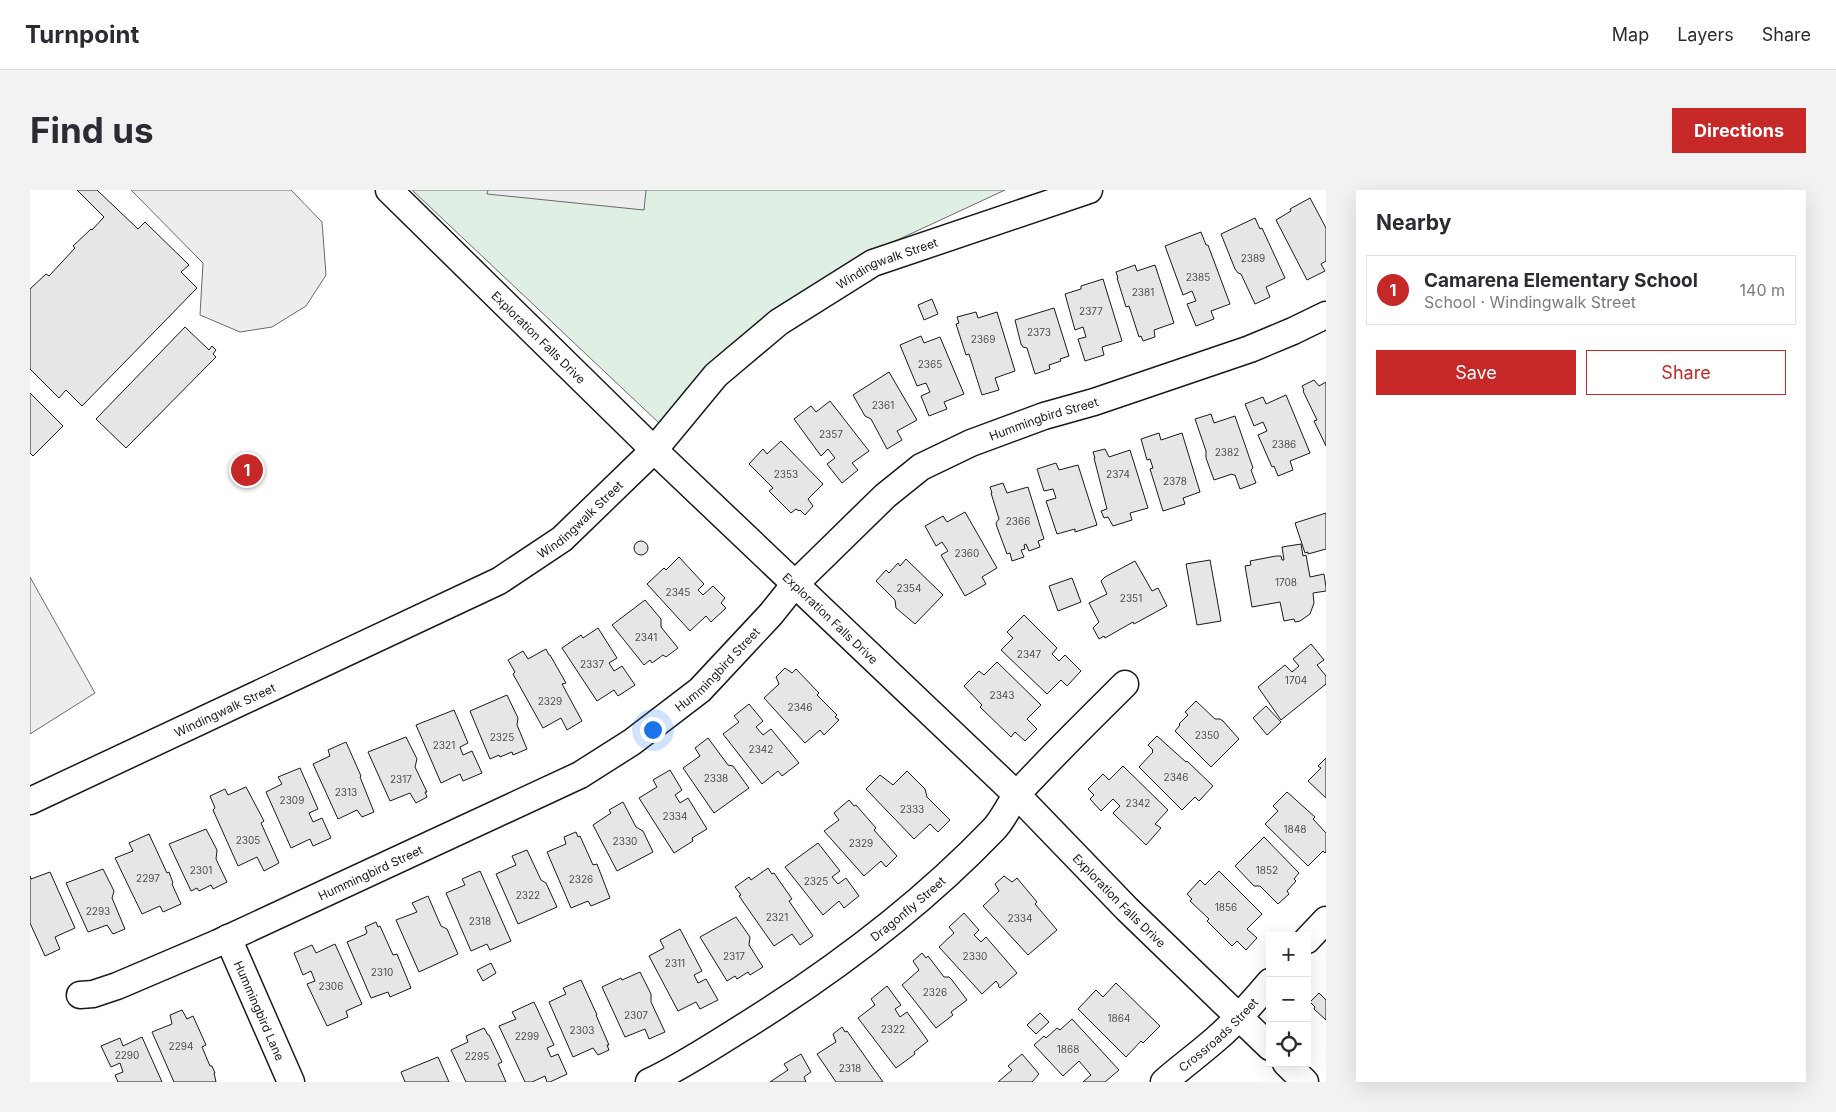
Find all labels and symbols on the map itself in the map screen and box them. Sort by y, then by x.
street label: Windingwalk Street [833,234,939,292]
house number: 2389 [1241,252,1265,264]
house number: 2385 [1186,271,1210,283]
house number: 2381 [1132,286,1154,298]
street label: Exploration Falls Drive [489,288,589,387]
house number: 2377 [1079,305,1103,317]
house number: 2373 [1027,326,1051,338]
house number: 2369 [971,333,995,345]
house number: 2365 [918,358,942,370]
street label: Hummingbird Street [987,394,1100,443]
house number: 2361 [872,399,894,411]
house number: 2357 [819,428,843,440]
house number: 2386 [1272,438,1296,450]
house number: 2382 [1215,446,1239,458]
pin: 1 [231,451,263,489]
house number: 2353 [774,468,798,480]
house number: 2374 [1106,468,1130,480]
house number: 2378 [1163,475,1187,487]
street label: Windingwalk Street [534,477,626,561]
house number: 2366 [1006,515,1030,527]
house number: 2360 [955,547,979,559]
street label: Exploration Falls Drive [780,569,881,667]
house number: 1708 [1275,576,1297,588]
house number: 2354 [897,582,921,594]
house number: 2345 [666,586,690,598]
house number: 2351 [1120,592,1142,604]
street label: Hummingbird Street [671,624,762,714]
house number: 2341 [635,631,657,643]
house number: 2347 [1017,648,1042,660]
house number: 2337 [580,658,604,670]
house number: 1704 [1285,674,1307,686]
street label: Windingwalk Street [172,680,278,740]
house number: 2343 [990,689,1014,701]
house number: 2329 [538,695,562,707]
house number: 2346 [788,701,812,713]
your location [640,717,666,743]
house number: 2350 [1195,729,1219,741]
house number: 2325 [490,731,514,743]
house number: 2321 [433,739,455,751]
house number: 2342 [749,743,773,755]
house number: 2346 [1164,771,1188,783]
house number: 2338 [704,772,728,784]
house number: 2317 [390,773,412,785]
house number: 2313 [335,786,357,798]
house number: 2309 [280,794,304,806]
house number: 2342 [1126,797,1150,809]
house number: 2333 [900,803,924,815]
house number: 2334 [663,810,687,822]
house number: 1848 [1284,823,1306,835]
house number: 2305 [236,834,260,846]
house number: 2330 [613,835,637,847]
house number: 2329 [849,837,873,849]
street label: Hummingbird Street [316,842,425,903]
street label: Exploration Falls Drive [1070,850,1169,950]
house number: 2301 [190,864,212,876]
house number: 1852 [1256,864,1278,876]
house number: 2297 [136,872,160,884]
house number: 2326 [569,873,593,885]
street label: Dragonfly Street [867,873,948,944]
house number: 2325 [804,875,828,887]
house number: 2322 [516,889,540,901]
house number: 1856 [1215,901,1237,913]
house number: 2293 [86,905,110,917]
house number: 2321 [766,911,788,923]
house number: 2334 [1008,912,1032,924]
house number: 2318 [469,915,491,927]
house number: 2317 [723,950,745,962]
house number: 2330 [963,950,987,962]
house number: 2311 [665,957,685,969]
street label: Hummingbird Lane [231,958,288,1063]
house number: 2310 [371,966,393,978]
house number: 2306 [319,980,343,992]
house number: 2326 [923,986,947,998]
street label: Crossroads Street [1175,994,1261,1074]
house number: 2307 [624,1009,648,1021]
house number: 1864 [1108,1012,1130,1024]
house number: 2322 [881,1023,905,1035]
house number: 2303 [570,1024,594,1036]
house number: 2299 [515,1030,539,1042]
house number: 2294 [169,1040,193,1052]
house number: 1868 [1057,1043,1079,1055]
house number: 2290 [115,1049,139,1061]
house number: 2295 [465,1050,489,1062]
house number: 2318 [839,1062,861,1074]

